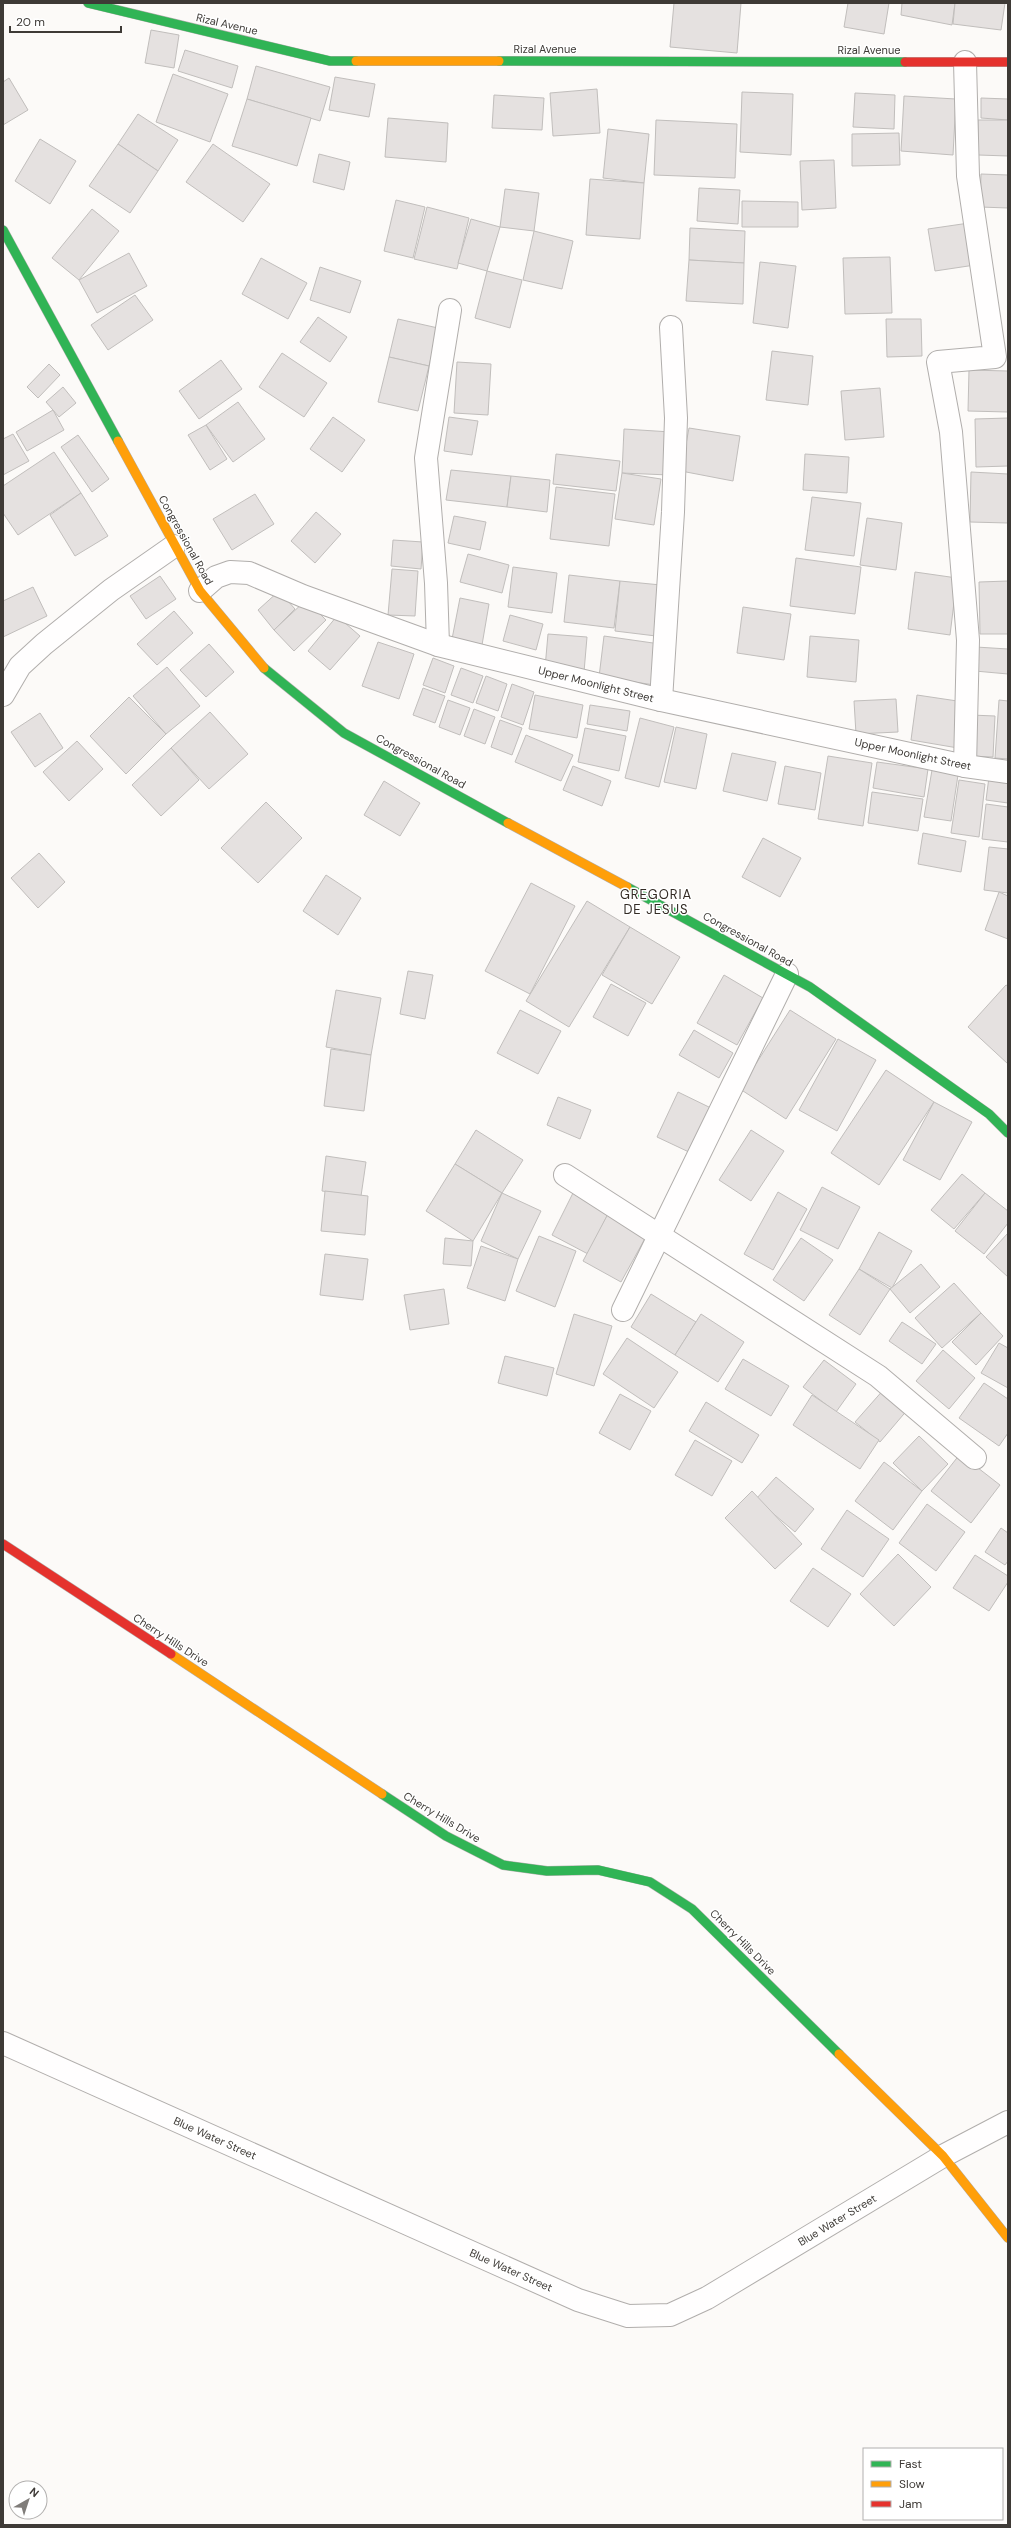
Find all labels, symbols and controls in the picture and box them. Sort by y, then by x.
scale bar [10,8,121,34]
street label: Rizal Avenue [195,10,259,38]
text: 20 m [16,14,45,30]
street label: Rizal Avenue [514,42,576,56]
street label: Rizal Avenue [838,43,900,57]
street label: Congressional Road [156,493,217,587]
street label: Upper Moonlight Street [537,663,655,705]
street label: Congressional Road [374,731,468,792]
street label: Upper Moonlight Street [853,735,973,773]
district label: GREGORIA DE JESUS [620,886,692,918]
street label: Congressional Road [701,909,795,970]
street label: Cherry Hills Drive [131,1610,211,1670]
street label: Cherry Hills Drive [401,1789,483,1845]
street label: Cherry Hills Drive [707,1906,779,1978]
street label: Blue Water Street [171,2113,259,2163]
street label: Blue Water Street [795,2191,879,2249]
street label: Blue Water Street [467,2245,555,2295]
legend [863,2448,1003,2520]
text: Fast [899,2456,922,2472]
text: Slow [899,2476,925,2492]
north arrow [8,2480,48,2520]
text: N [27,2484,42,2500]
text: Jam [899,2496,922,2512]

